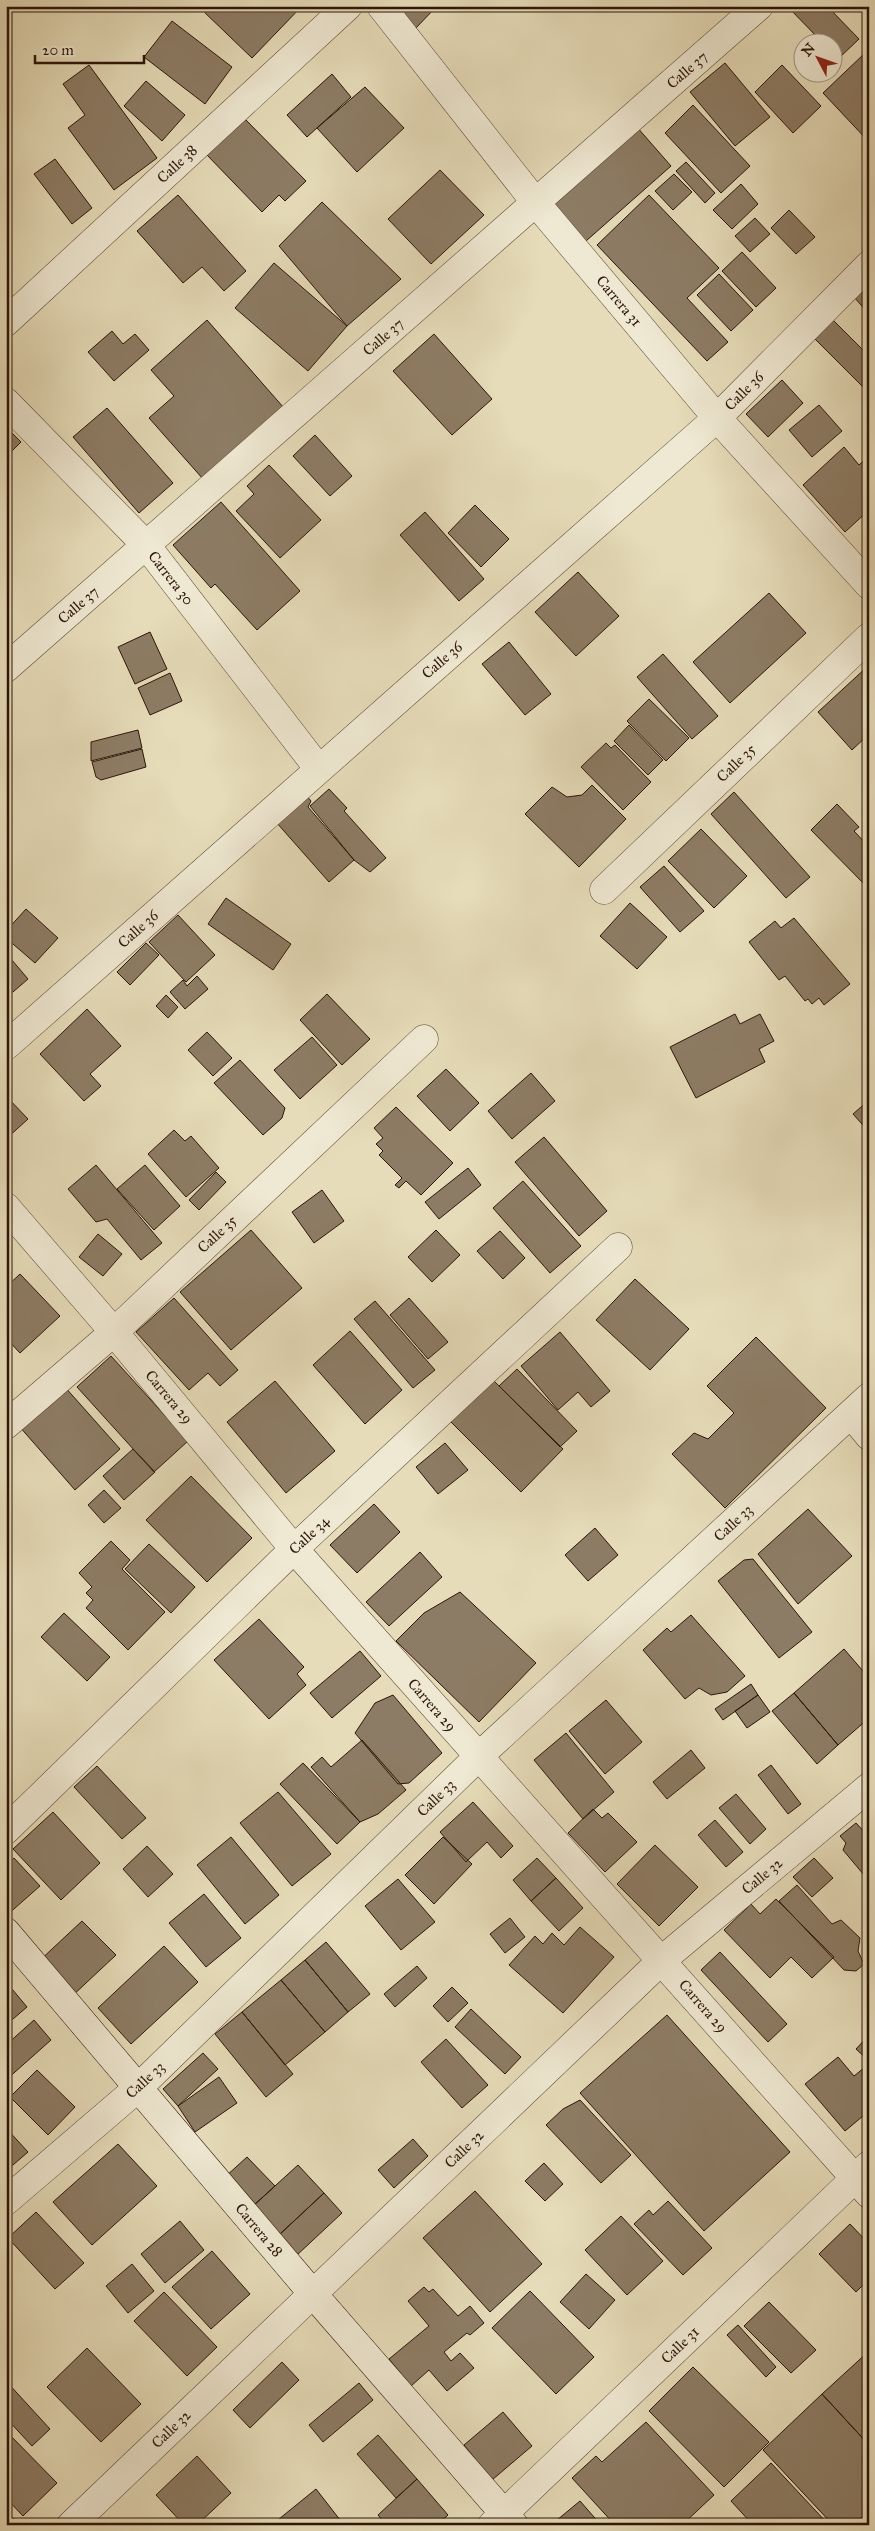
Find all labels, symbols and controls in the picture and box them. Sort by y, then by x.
scale bar [35,32,144,64]
north arrow [792,32,842,82]
text: N [798,40,819,60]
text: 20 m [42,41,74,59]
street label: Calle 37 [663,47,711,93]
street label: Calle 38 [153,141,201,187]
street label: Carrera 31 [592,272,646,330]
street label: Calle 37 [359,314,407,360]
street label: Calle 36 [721,367,768,414]
street label: Carrera 30 [144,547,198,609]
street label: Calle 37 [54,582,102,628]
street label: Calle 36 [418,637,467,682]
street label: Calle 35 [713,740,759,786]
street label: Calle 36 [114,905,163,952]
street label: Calle 35 [194,1211,240,1257]
street label: Carrera 29 [141,1366,197,1428]
street label: Calle 33 [710,1501,756,1545]
street label: Calle 34 [285,1511,333,1558]
street label: Carrera 29 [404,1675,460,1735]
street label: Calle 33 [413,1776,459,1820]
street label: Calle 32 [738,1853,786,1898]
street label: Carrera 29 [675,1976,731,2036]
street label: Calle 33 [122,2058,168,2102]
street label: Calle 32 [441,2126,488,2172]
street label: Carrera 28 [231,2199,287,2261]
street label: Calle 31 [657,2322,703,2367]
street label: Calle 32 [148,2406,195,2452]

